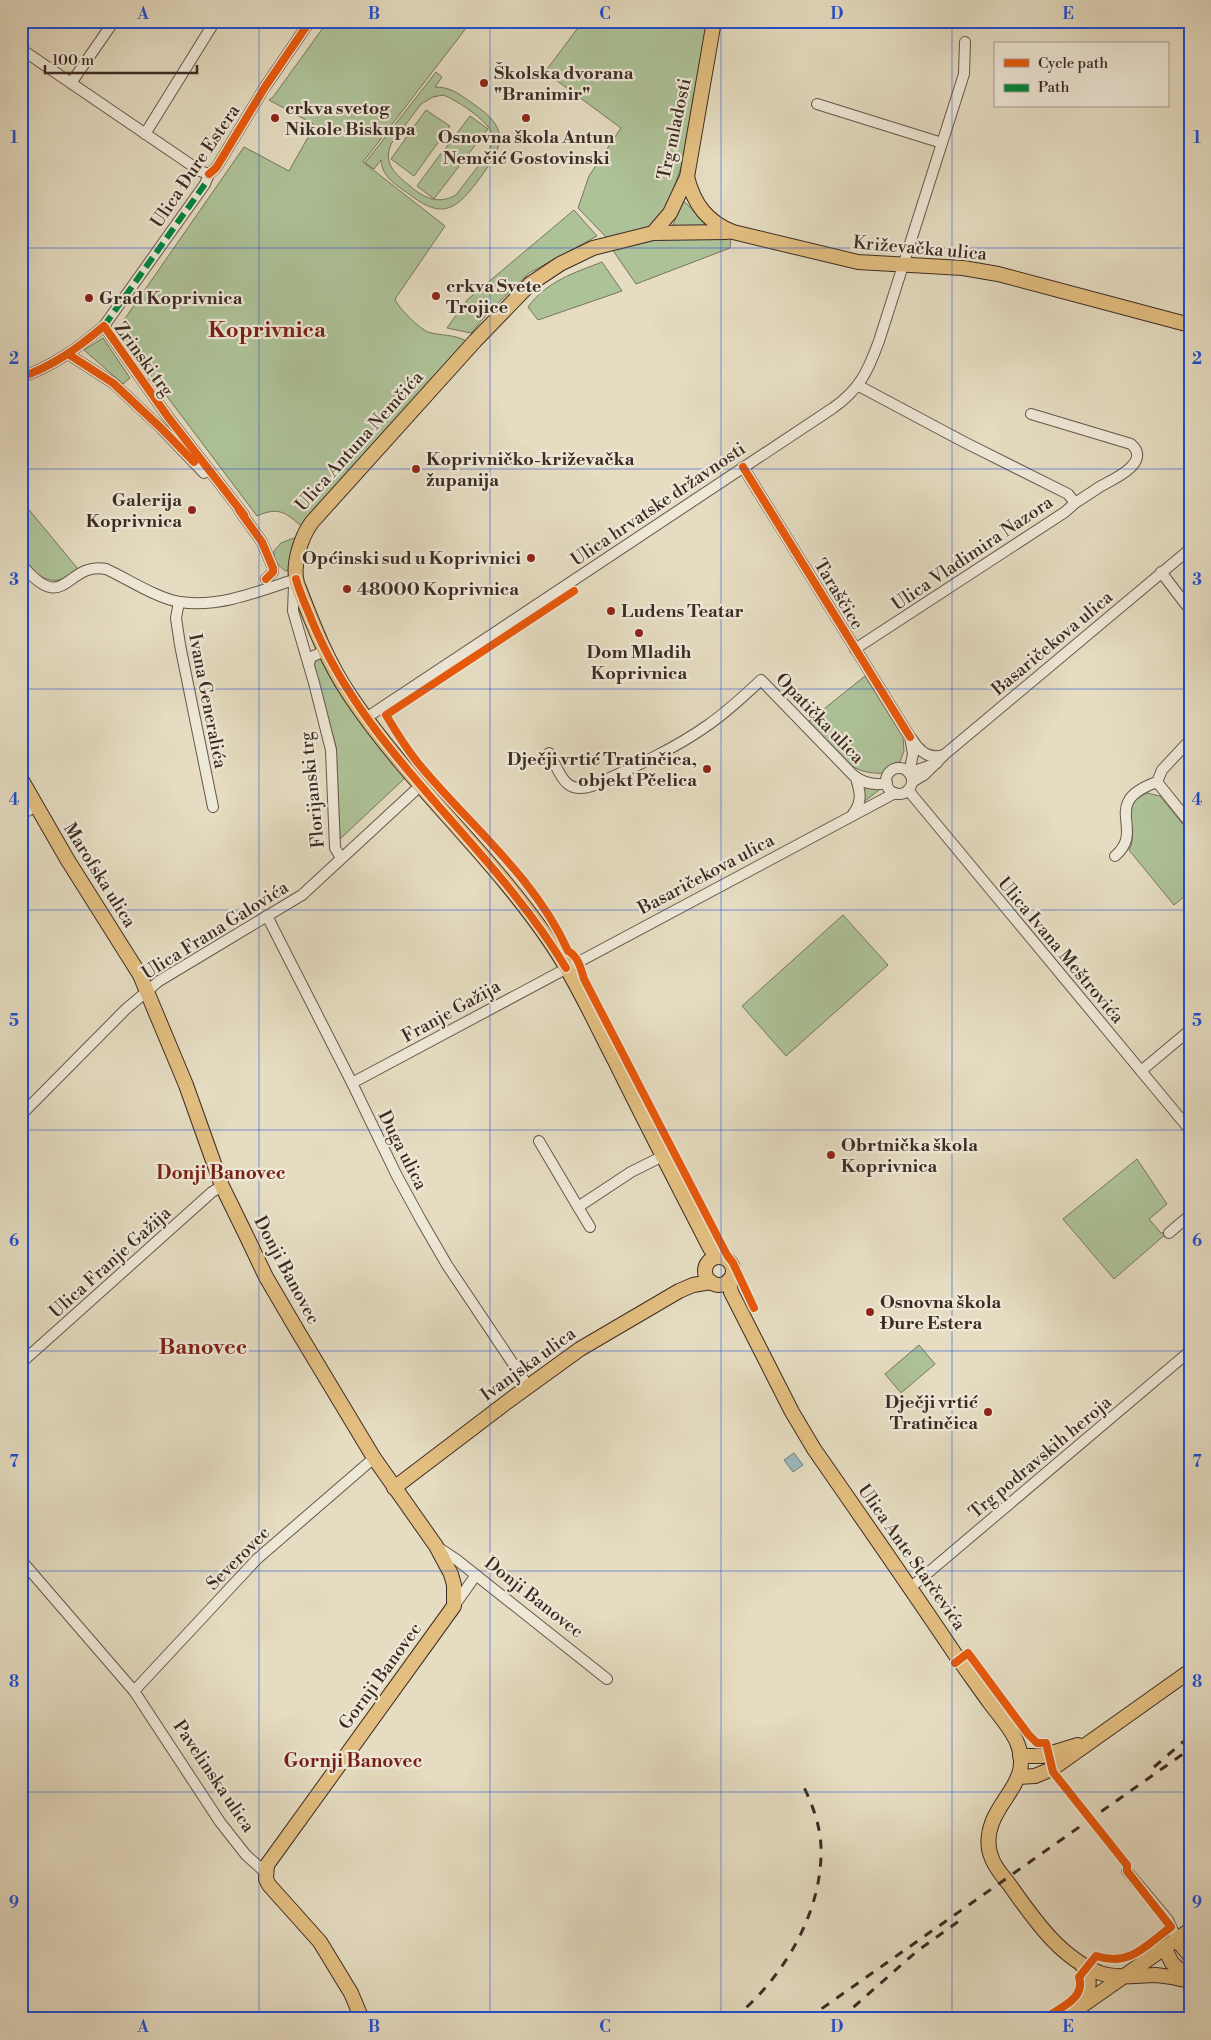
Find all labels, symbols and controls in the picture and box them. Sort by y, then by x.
text: A [136,4,149,24]
text: B [368,4,380,24]
text: C [599,4,611,24]
text: D [831,4,844,24]
text: E [1062,4,1074,24]
scale bar [45,42,198,74]
legend [994,42,1168,108]
text: 100 m [52,51,94,70]
text: Cycle path [1038,54,1108,73]
place label: Školska dvorana "Branimir" [494,62,634,106]
street label: Trg mladosti [652,76,697,182]
marker: Školska dvorana "Branimir" [478,77,490,89]
text: Path [1038,78,1070,97]
place label: crkva svetog Nikole Biskupa [285,97,416,141]
street label: Ulica Đure Estera [146,100,246,232]
marker: crkva svetog Nikole Biskupa [269,112,281,124]
marker: Osnovna škola Antun Nemčić Gostovinski [520,112,532,124]
place label: Osnovna škola Antun Nemčić Gostovinski [438,126,614,170]
text: 1 [10,128,18,148]
text: 1 [1193,128,1201,148]
street label: Križevačka ulica [852,231,989,266]
place label: crkva Svete Trojice [446,275,542,319]
place label: Grad Koprivnica [99,287,243,310]
marker: crkva Svete Trojice [430,290,442,302]
marker: Grad Koprivnica [83,292,95,304]
street label: Zrinski trg [109,317,179,402]
district label: Koprivnica [208,317,327,344]
text: 2 [9,349,19,369]
text: 2 [1192,349,1202,369]
street label: Ulica Antuna Nemčića [290,366,429,516]
street label: Ulica hrvatske državnosti [567,437,750,571]
place label: Koprivničko-križevačka županija [426,448,635,492]
marker: Koprivničko-križevačka županija [410,463,422,475]
place label: Galerija Koprivnica [86,489,182,533]
street label: Ulica Vladimira Nazora [887,490,1058,616]
marker: Galerija Koprivnica [186,504,198,516]
place label: Općinski sud u Koprivnici [302,547,521,570]
marker: Općinski sud u Koprivnici [525,552,537,564]
street label: Taraščice [808,555,869,634]
text: 3 [9,570,19,590]
text: 3 [1192,570,1202,590]
place label: 48000 Koprivnica [357,578,519,601]
marker: 48000 Koprivnica [341,583,353,595]
street label: Basaričekova ulica [986,585,1118,701]
place label: Ludens Teatar [621,600,744,623]
marker: Ludens Teatar [605,605,617,617]
marker: Dom Mladih Koprivnica [633,627,645,639]
street label: Ivana Generalića [183,632,232,771]
place label: Dom Mladih Koprivnica [587,641,691,685]
street label: Opatička ulica [771,668,869,769]
street label: Florijanski trg [295,730,330,849]
place label: Dječji vrtić Tratinčica, objekt Pčelica [507,748,697,792]
marker: Dječji vrtić Tratinčica, objekt Pčelica [701,763,713,775]
text: 4 [9,790,20,810]
text: 4 [1192,790,1203,810]
street label: Marofska ulica [58,819,141,933]
street label: Basaričekova ulica [633,828,779,921]
street label: Ulica Ivana Meštrovića [992,872,1129,1029]
street label: Ulica Frana Galovića [138,875,294,985]
street label: Franje Gažija [398,974,505,1048]
text: 5 [9,1011,19,1031]
text: 5 [1192,1011,1202,1031]
street label: Duga ulica [373,1107,433,1195]
place label: Obrtnička škola Koprivnica [841,1134,978,1178]
marker: Obrtnička škola Koprivnica [825,1149,837,1161]
district label: Donji Banovec [156,1161,286,1185]
street label: Ulica Franje Gažija [45,1201,177,1323]
street label: Donji Banovec [248,1212,325,1328]
text: 6 [9,1231,19,1251]
text: 6 [1192,1231,1202,1251]
place label: Osnovna škola Đure Estera [879,1291,1002,1335]
marker: Osnovna škola Đure Estera [864,1306,876,1318]
street label: Ivanjska ulica [476,1322,581,1407]
district label: Banovec [159,1334,247,1361]
street label: Trg podravskih heroja [964,1390,1117,1524]
place label: Dječji vrtić Tratinčica [885,1391,978,1435]
marker: Dječji vrtić Tratinčica [982,1406,994,1418]
text: 7 [9,1452,19,1472]
text: 7 [1192,1452,1202,1472]
street label: Ulica Ante Starčevića [852,1480,971,1636]
street label: Severovec [201,1521,275,1595]
street label: Donji Banovec [480,1552,588,1643]
street label: Gornji Banovec [334,1618,427,1734]
text: 8 [9,1672,19,1692]
text: 8 [1192,1672,1202,1692]
street label: Pavelinska ulica [168,1716,260,1838]
district label: Gornji Banovec [284,1749,423,1773]
text: 9 [9,1893,19,1913]
text: 9 [1192,1893,1202,1913]
text: A [136,2017,149,2037]
text: B [368,2017,380,2037]
text: C [599,2017,611,2037]
text: D [831,2017,844,2037]
text: E [1062,2017,1074,2037]

